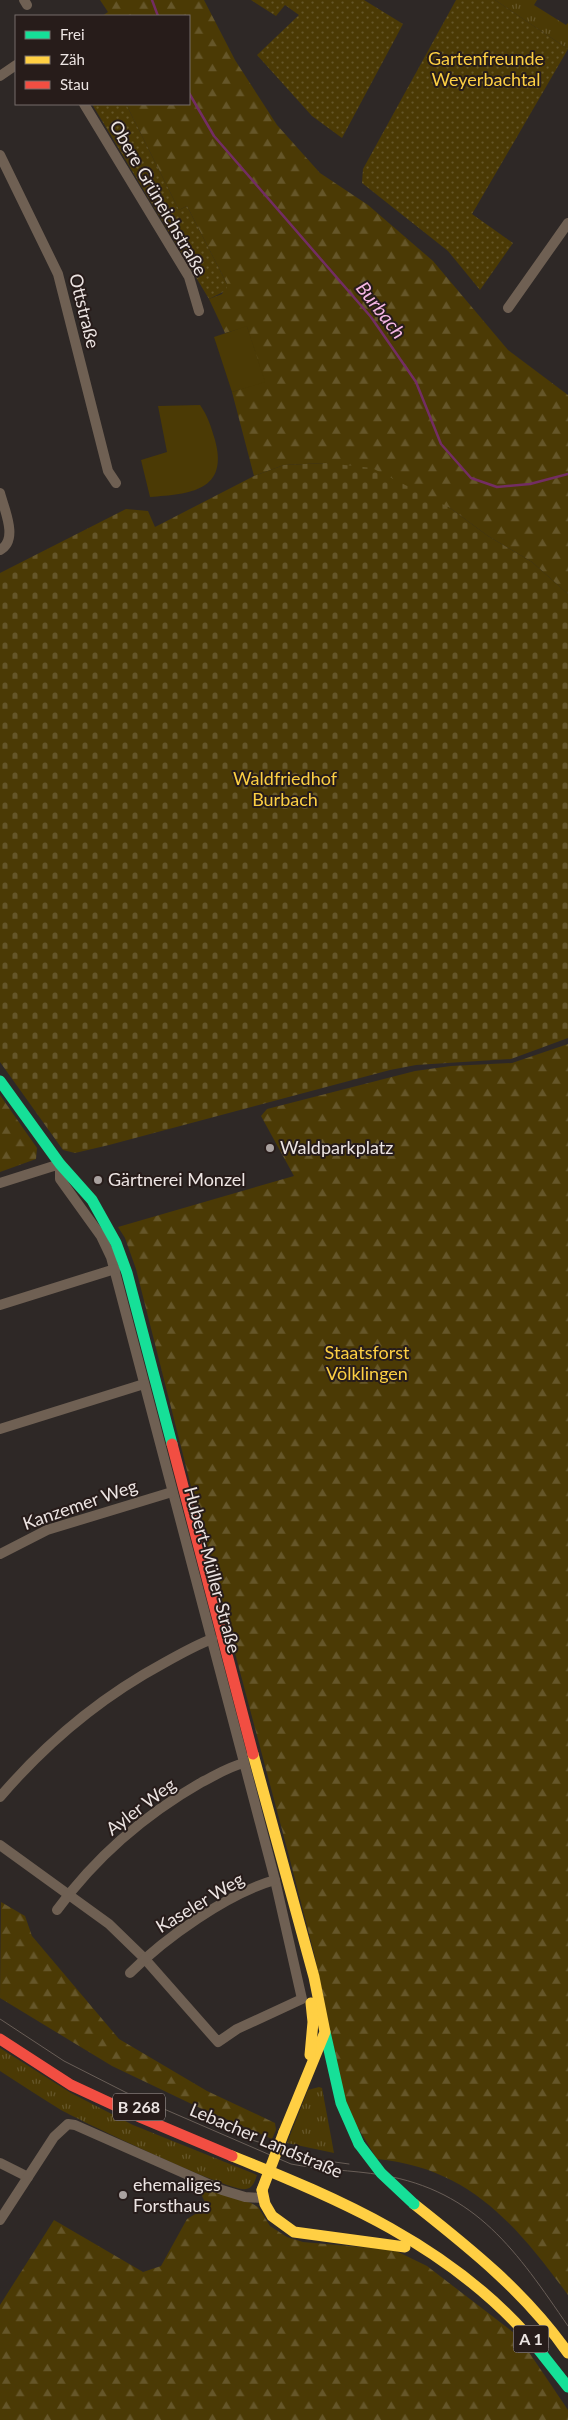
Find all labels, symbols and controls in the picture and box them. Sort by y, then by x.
legend [15,15,190,105]
text: Frei [60,25,85,43]
park label: Gartenfreunde Weyerbachtal [428,47,544,90]
text: Zäh [60,50,85,68]
text: Stau [60,75,89,93]
street label: Obere Grüneichstraße [105,116,212,279]
street label: Ottstraße [65,271,105,350]
water label: Burbach [352,277,411,343]
park label: Waldfriedhof Burbach [233,767,338,810]
place label: Waldparkplatz [280,1136,393,1158]
marker: Waldparkplatz [264,1142,276,1154]
place label: Gärtnerei Monzel [108,1168,246,1190]
marker: Gärtnerei Monzel [92,1174,104,1186]
park label: Staatsforst Völklingen [325,1341,410,1384]
street label: Kanzemer Weg [20,1474,140,1534]
street label: Hubert-Müller-Straße [180,1484,246,1655]
street label: Ayler Weg [101,1773,180,1840]
street label: Kaseler Weg [151,1867,248,1937]
road number: B 268 [113,2094,165,2120]
street label: Lebacher Landstraße [187,2098,346,2182]
place label: ehemaliges Forsthaus [133,2173,221,2216]
marker: ehemaliges Forsthaus [117,2189,129,2201]
road number: A 1 [514,2326,548,2352]

